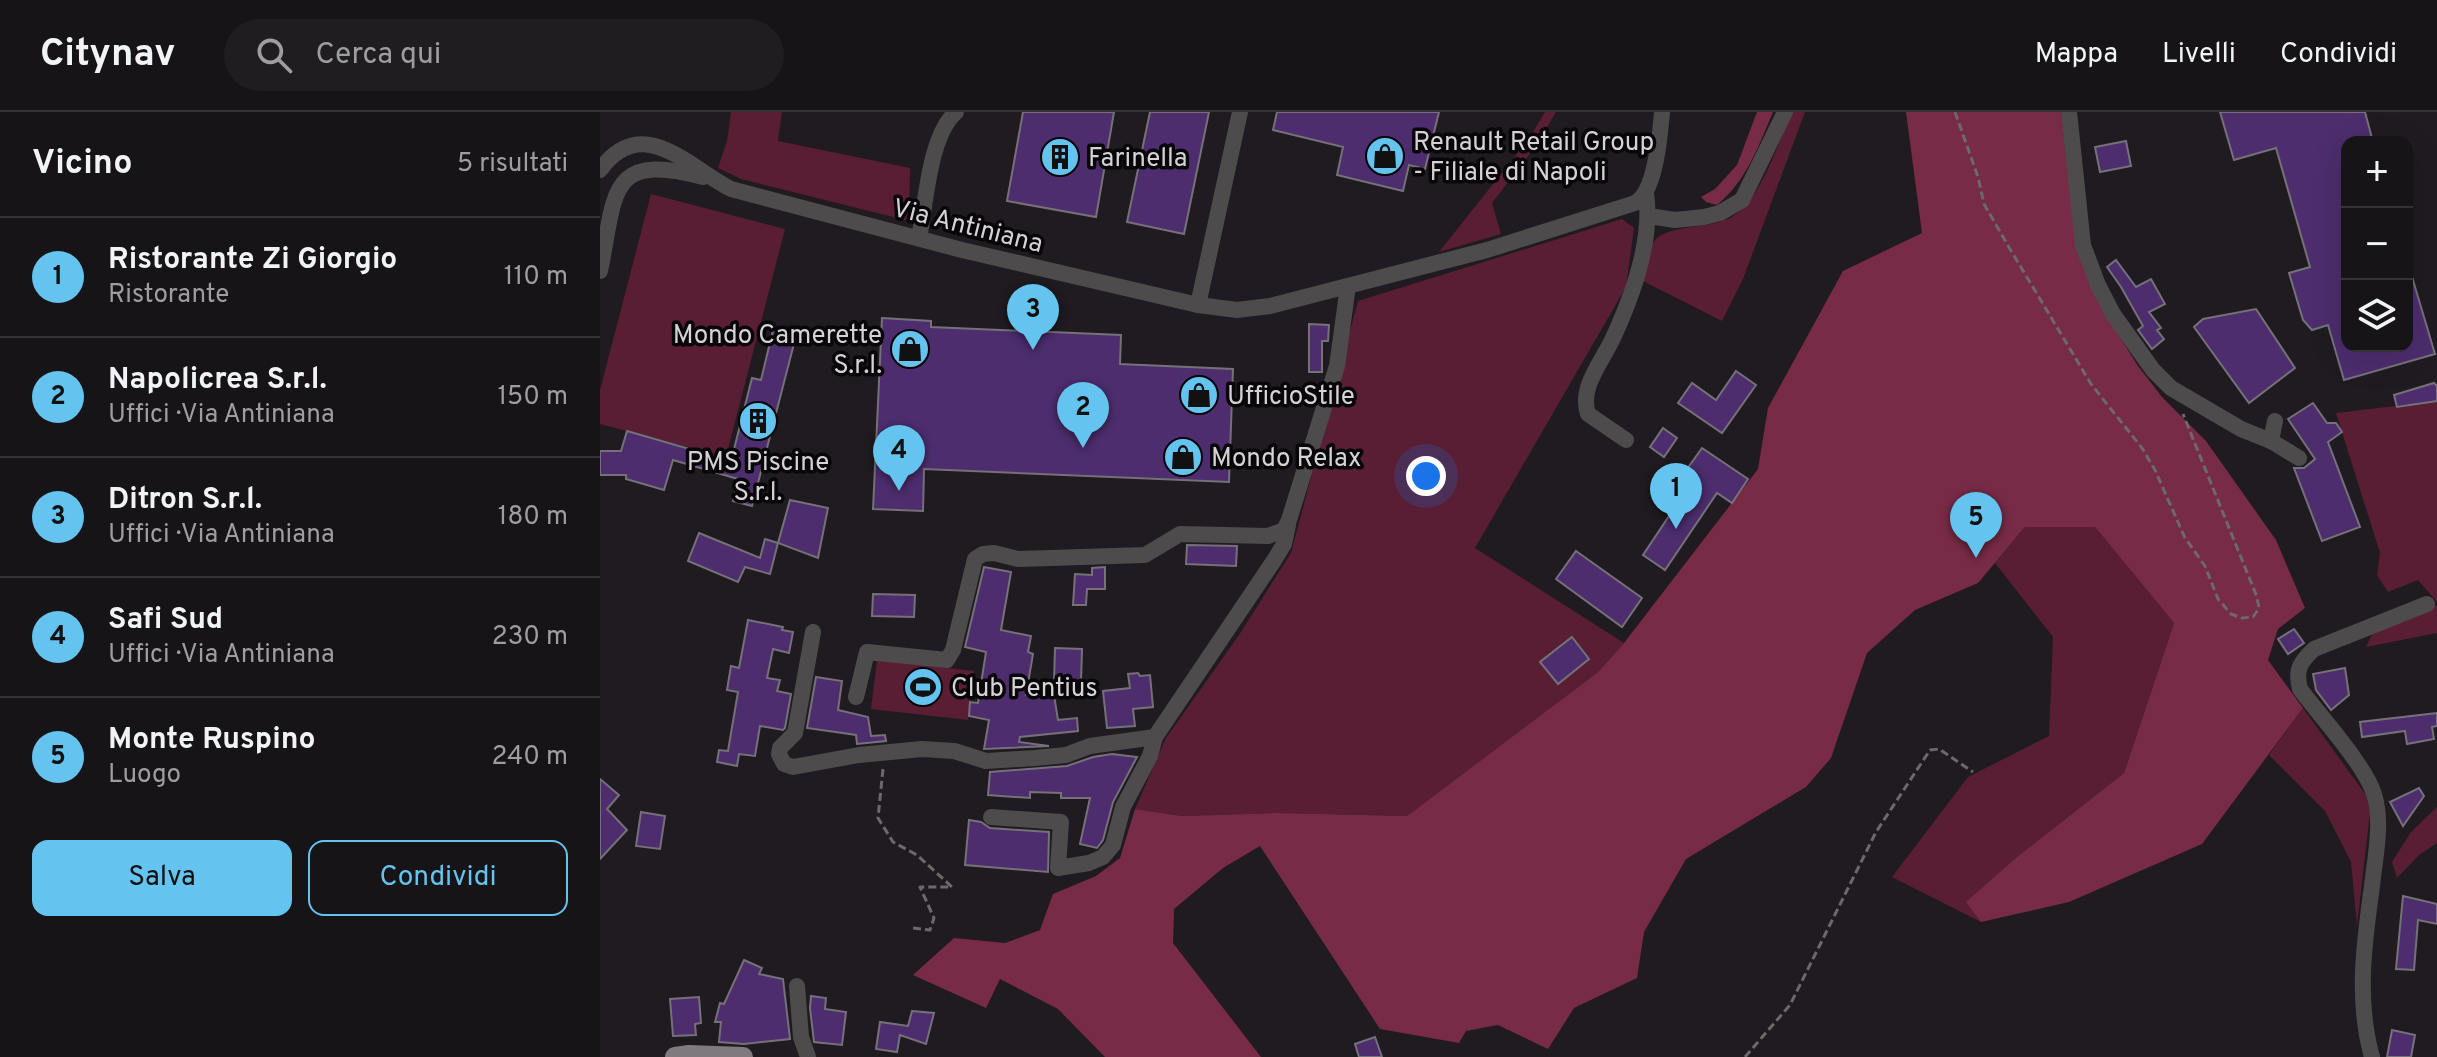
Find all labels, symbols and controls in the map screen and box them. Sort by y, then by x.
search box [224,19,784,91]
text: Citynav [40,31,176,80]
icon: search [252,33,296,77]
text: Cerca qui [316,37,441,74]
text: Mappa [2035,37,2118,73]
text: Livelli [2162,37,2236,73]
text: Condividi [2280,37,2397,73]
place label: Renault Retail Group - Filiale di Napoli [1413,127,1654,190]
shop icon: Renault Retail Group - Filiale di Napoli [1364,135,1406,177]
building icon: Farinella [1039,136,1081,178]
map controls [2341,136,2413,352]
button: + [2341,136,2413,208]
text: Vicino [32,143,132,186]
place label: Farinella [1088,143,1187,176]
text: 5 risultati [457,148,568,181]
street label: Via Antiniana [889,193,1046,262]
button: − [2341,208,2413,280]
text: Ristorante Zi Giorgio [108,242,397,279]
text: 1 [53,261,63,294]
text: 110 m [504,261,568,294]
text: Ristorante [108,279,229,312]
button: layers [2341,280,2413,352]
pin: 3 [1007,284,1059,350]
place label: Mondo Camerette S.r.l. [673,320,882,383]
shop icon: Mondo Camerette S.r.l. [889,328,931,370]
text: Napolicrea S.r.l. [108,362,327,399]
shop icon: UfficioStile [1178,374,1220,416]
text: 2 [50,381,66,414]
text: 150 m [497,381,568,414]
place label: UfficioStile [1227,381,1355,414]
pin: 2 [1057,382,1109,448]
text: Uffici · Via Antiniana [108,399,335,432]
building icon: PMS Piscine S.r.l. [737,400,779,442]
pin: 4 [873,425,925,491]
shop icon: Mondo Relax [1162,436,1204,478]
place label: Mondo Relax [1211,443,1362,476]
place label: PMS Piscine S.r.l. [687,447,829,510]
your location [1406,456,1446,496]
pin: 1 [1650,463,1702,529]
text: Ditron S.r.l. [108,482,262,519]
pin: 5 [1950,492,2002,558]
text: 3 [50,501,66,534]
text: 180 m [498,501,568,534]
text: Uffici · Via Antiniana [108,519,335,552]
text: Safi Sud [108,602,223,639]
text: 4 [50,621,66,654]
text: 230 m [492,621,568,654]
text: Uffici · Via Antiniana [108,639,335,672]
sports icon: Club Pentius [902,666,944,708]
place label: Club Pentius [951,673,1098,706]
text: Monte Ruspino [108,722,316,759]
text: 5 [50,741,66,774]
text: 240 m [491,741,568,774]
text: Luogo [108,759,181,792]
button: Salva [32,840,292,916]
button: Condividi [308,840,568,916]

